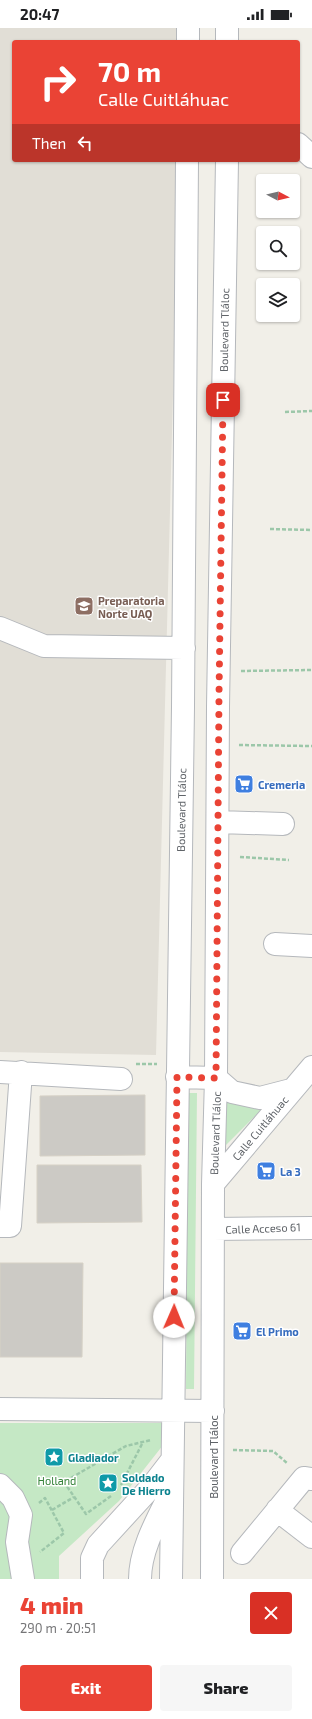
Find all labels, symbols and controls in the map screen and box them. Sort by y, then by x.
text: 20:47 [20,5,60,23]
text: 70 m [98,54,161,88]
icon: right [32,56,84,108]
text: Calle Cuitláhuac [98,88,229,110]
icon: left [74,132,96,154]
text: Then [32,134,66,152]
north arrow [256,174,300,218]
map controls [256,174,300,322]
button: search [256,226,300,270]
button: layers [256,278,300,322]
street label: Boulevard Tláloc [217,288,231,372]
pin [206,383,240,417]
icon: arrive [212,389,234,411]
place label: Preparatoria Norte UAQ [98,594,164,621]
school or university icon: Preparatoria Norte UAQ [73,595,95,617]
street label: Boulevard Tláloc [174,768,188,852]
supermarket icon: Cremeria [233,773,255,795]
place label: Cremeria [258,778,305,791]
street label: Boulevard Tláloc [207,1091,223,1175]
street label: Calle Cuitláhuac [229,1093,291,1163]
supermarket icon: La 3 [255,1160,277,1182]
place label: La 3 [280,1165,301,1178]
street label: Calle Acceso 61 [225,1220,301,1236]
position arrow [153,1296,195,1338]
supermarket icon: El Primo [231,1320,253,1342]
place label: El Primo [256,1325,299,1338]
street label: Boulevard Tláloc [207,1415,220,1499]
place icon: Gladiador [43,1446,65,1468]
place label: Gladiador [68,1451,119,1464]
place label: Soldado De Hierro [122,1471,171,1497]
place icon: Soldado De Hierro [97,1472,119,1494]
park label: Holland [38,1474,76,1487]
text: 4 min [20,1590,84,1619]
button: close [250,1592,292,1634]
text: 290 m · 20:51 [20,1620,96,1636]
button: Exit [20,1665,152,1711]
button: Share [160,1665,292,1711]

